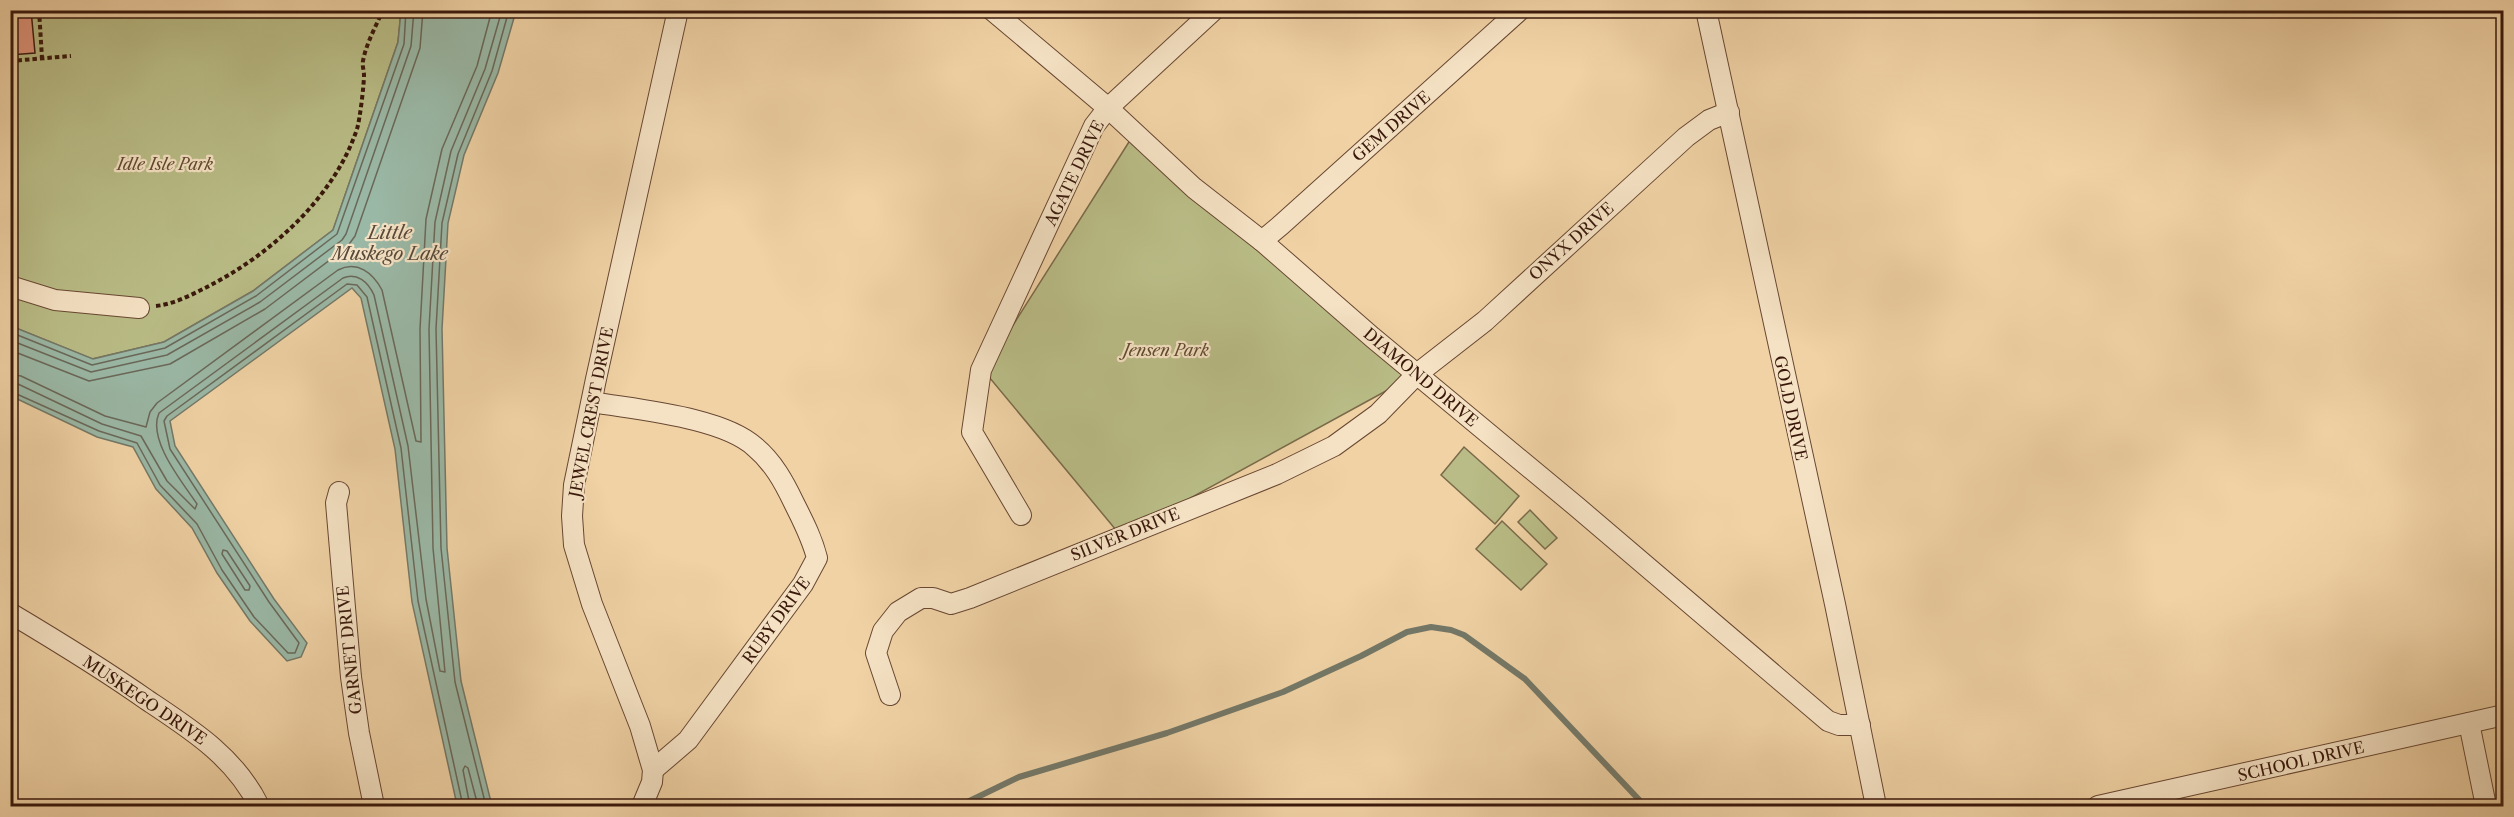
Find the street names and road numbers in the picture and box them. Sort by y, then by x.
street label: GEM DRIVE [1348,86,1434,166]
street label: AGATE DRIVE [1039,117,1108,230]
street label: ONYX DRIVE [1524,198,1618,284]
street label: DIAMOND DRIVE [1360,323,1482,431]
street label: JEWEL CREST DRIVE [564,325,617,502]
street label: GOLD DRIVE [1770,354,1812,462]
street label: SILVER DRIVE [1068,503,1182,565]
street label: RUBY DRIVE [738,573,814,667]
street label: GARNET DRIVE [332,585,366,715]
street label: MUSKEGO DRIVE [79,651,211,749]
street label: SCHOOL DRIVE [2236,737,2366,785]

